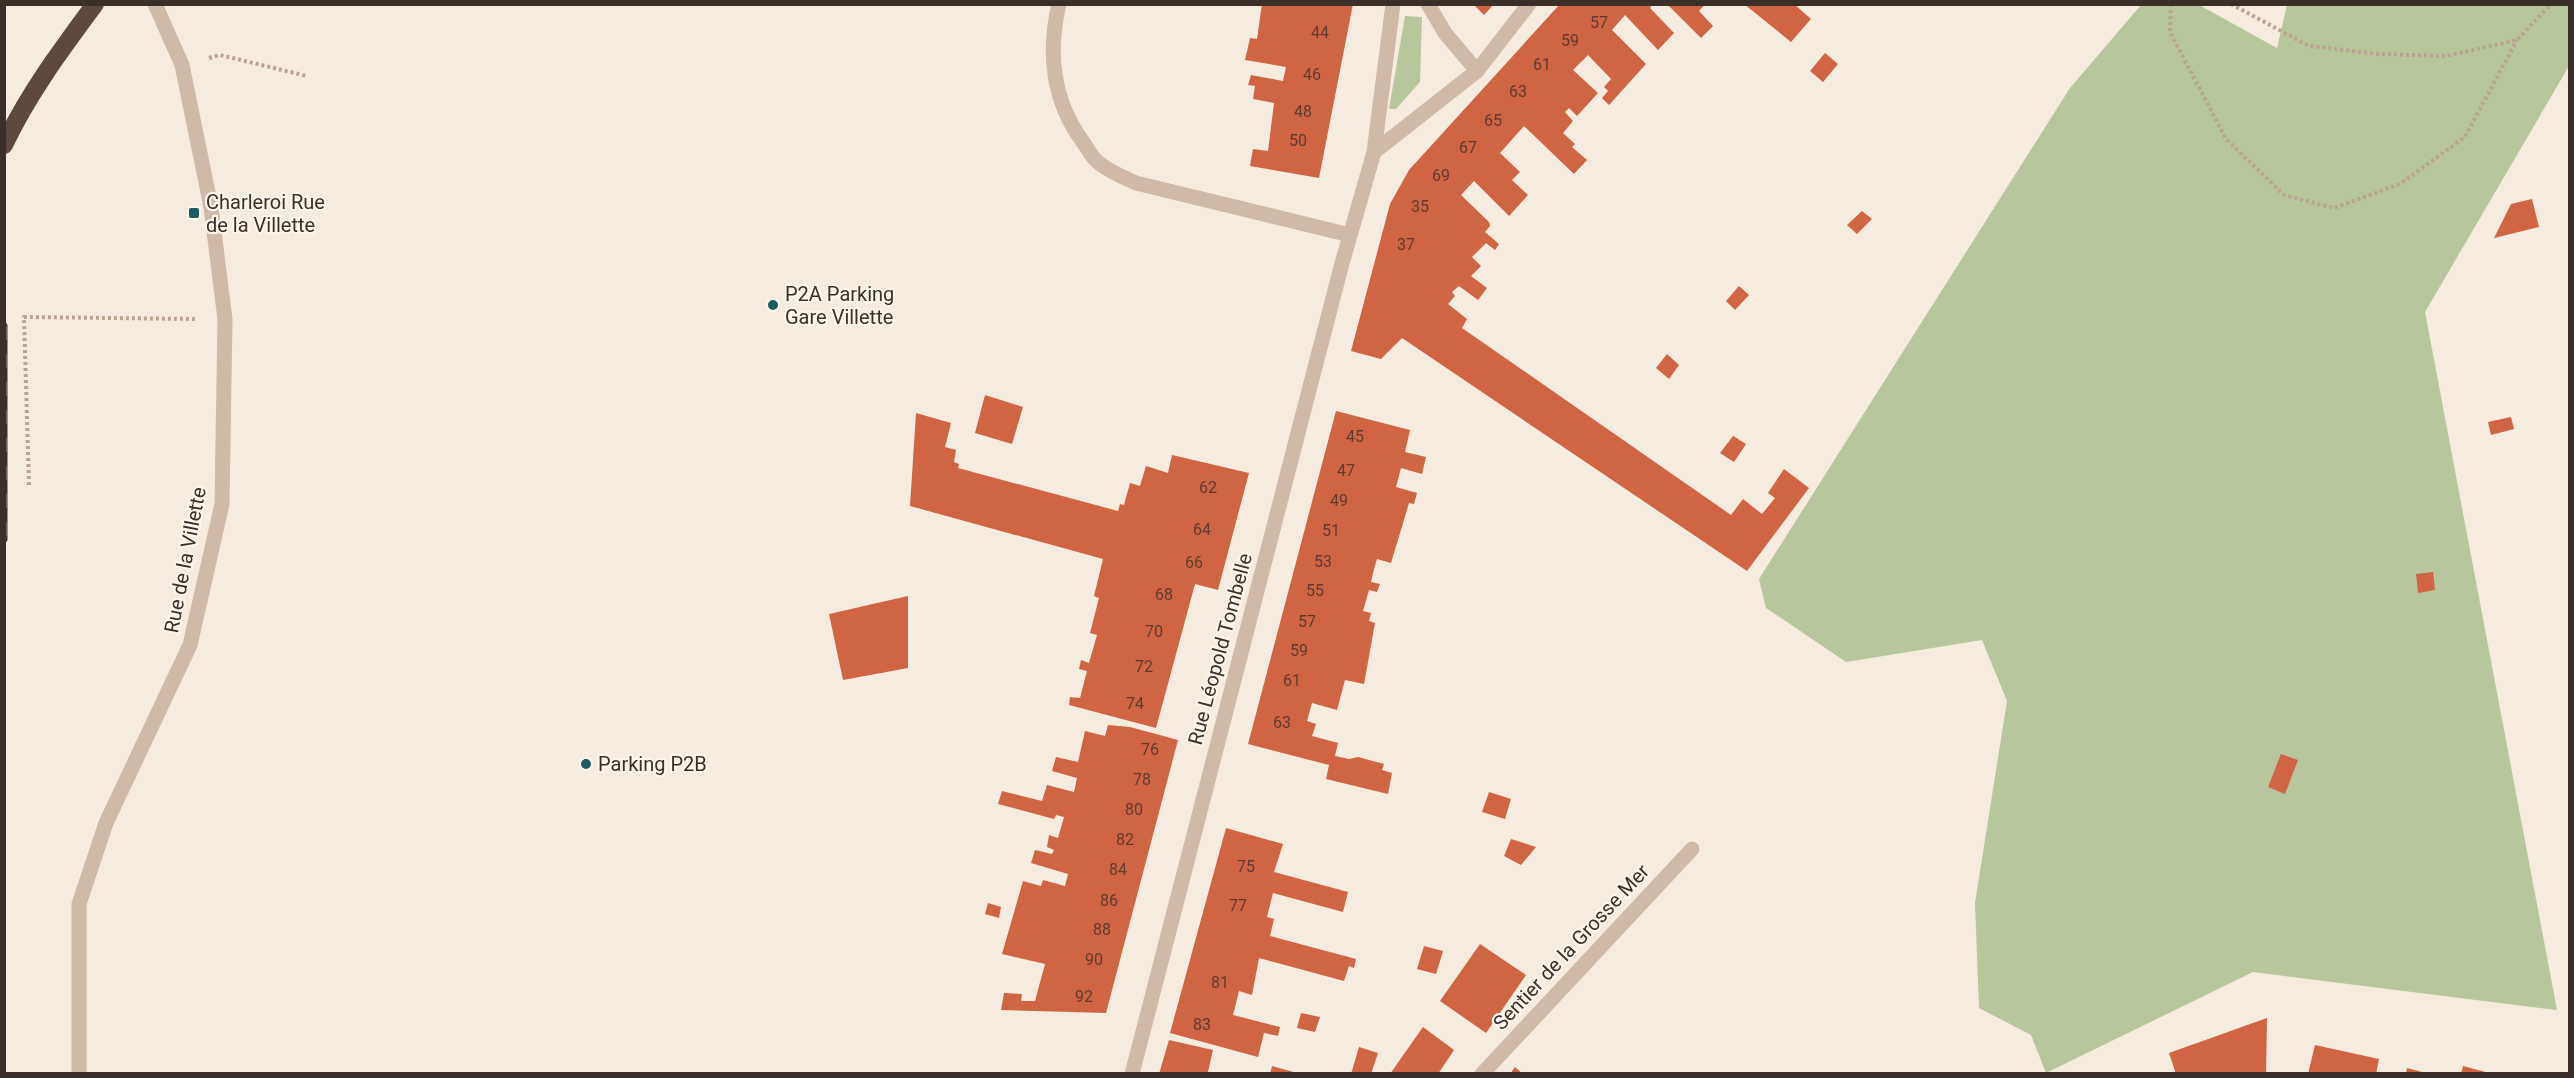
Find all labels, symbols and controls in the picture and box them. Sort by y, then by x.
house number: 57 [1590,13,1608,32]
house number: 44 [1311,23,1329,42]
house number: 59 [1561,31,1579,50]
house number: 61 [1533,55,1551,74]
house number: 46 [1303,65,1321,84]
house number: 63 [1509,82,1527,101]
house number: 48 [1294,102,1312,121]
house number: 65 [1484,111,1502,130]
house number: 50 [1289,131,1307,150]
house number: 67 [1459,138,1477,157]
house number: 69 [1432,166,1450,185]
place label: Charleroi Rue de la Villette [206,190,325,237]
house number: 35 [1411,197,1429,216]
marker: Charleroi Rue de la Villette [187,206,201,220]
house number: 37 [1397,235,1415,254]
place label: P2A Parking Gare Villette [785,282,894,329]
marker: P2A Parking Gare Villette [766,298,780,312]
house number: 45 [1346,427,1364,446]
house number: 47 [1337,461,1355,480]
house number: 62 [1199,478,1217,497]
street label: Rue de la Villette [159,485,211,635]
house number: 49 [1330,491,1348,510]
house number: 64 [1193,520,1211,539]
house number: 51 [1322,521,1340,540]
street label: Rue Léopold Tombelle [1183,551,1257,747]
house number: 53 [1314,552,1332,571]
house number: 66 [1185,553,1203,572]
house number: 55 [1306,581,1324,600]
house number: 68 [1155,585,1173,604]
house number: 57 [1298,612,1316,631]
house number: 70 [1145,622,1163,641]
house number: 59 [1290,641,1308,660]
house number: 72 [1135,657,1153,676]
house number: 61 [1283,671,1301,690]
house number: 74 [1126,694,1144,713]
house number: 63 [1273,713,1291,732]
house number: 76 [1141,740,1159,759]
place label: Parking P2B [598,752,707,776]
marker: Parking P2B [579,757,593,771]
house number: 78 [1133,770,1151,789]
house number: 80 [1125,800,1143,819]
house number: 82 [1116,830,1134,849]
house number: 75 [1237,857,1255,876]
street label: Sentier de la Grosse Mer [1488,859,1654,1035]
house number: 84 [1109,860,1127,879]
house number: 86 [1100,891,1118,910]
house number: 77 [1229,896,1247,915]
house number: 88 [1093,920,1111,939]
house number: 90 [1085,950,1103,969]
house number: 81 [1211,973,1229,992]
house number: 92 [1075,987,1093,1006]
house number: 83 [1193,1015,1211,1034]

